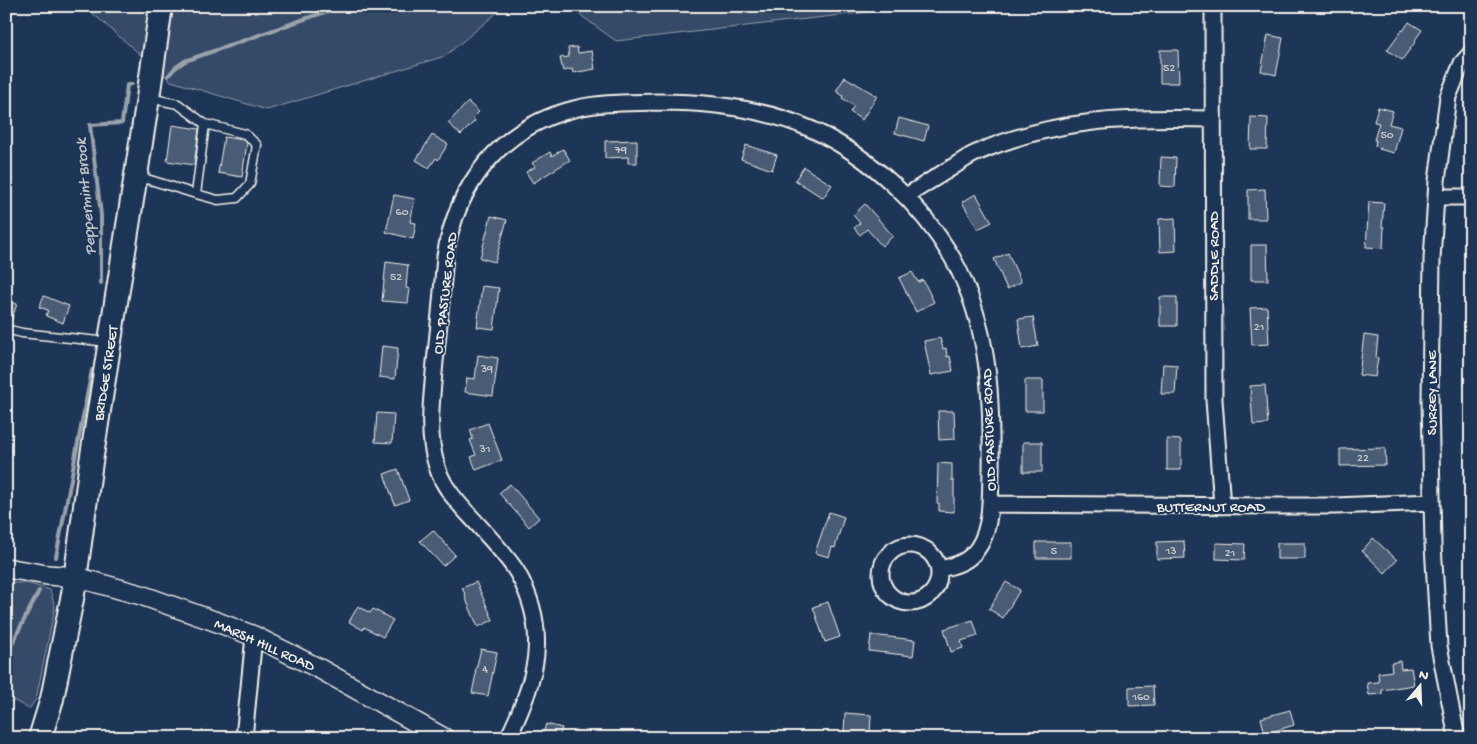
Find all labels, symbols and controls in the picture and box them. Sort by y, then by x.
house number: 52 [1163,62,1175,76]
house number: 50 [1380,129,1394,143]
water label: Peppermint Brook [73,136,102,256]
house number: 79 [614,144,627,158]
house number: 60 [396,206,409,220]
street label: SADDLE ROAD [1206,211,1224,301]
street label: OLD PASTURE ROAD [430,231,462,355]
house number: 52 [390,271,402,285]
house number: 21 [1254,321,1265,335]
street label: BRIDGE STREET [90,323,124,423]
street label: SURREY LANE [1424,350,1442,435]
house number: 39 [480,363,493,377]
street label: OLD PASTURE ROAD [979,368,1001,492]
house number: 31 [478,443,491,457]
house number: 22 [1357,452,1369,466]
street label: BUTTERNUT ROAD [1156,499,1265,517]
house number: 5 [1051,545,1057,559]
house number: 13 [1164,545,1177,559]
house number: 21 [1225,547,1236,561]
street label: MARSH HILL ROAD [211,616,318,676]
north arrow [1394,662,1444,712]
house number: 4 [482,663,488,677]
text: N [1416,667,1431,686]
house number: 160 [1131,691,1150,705]

